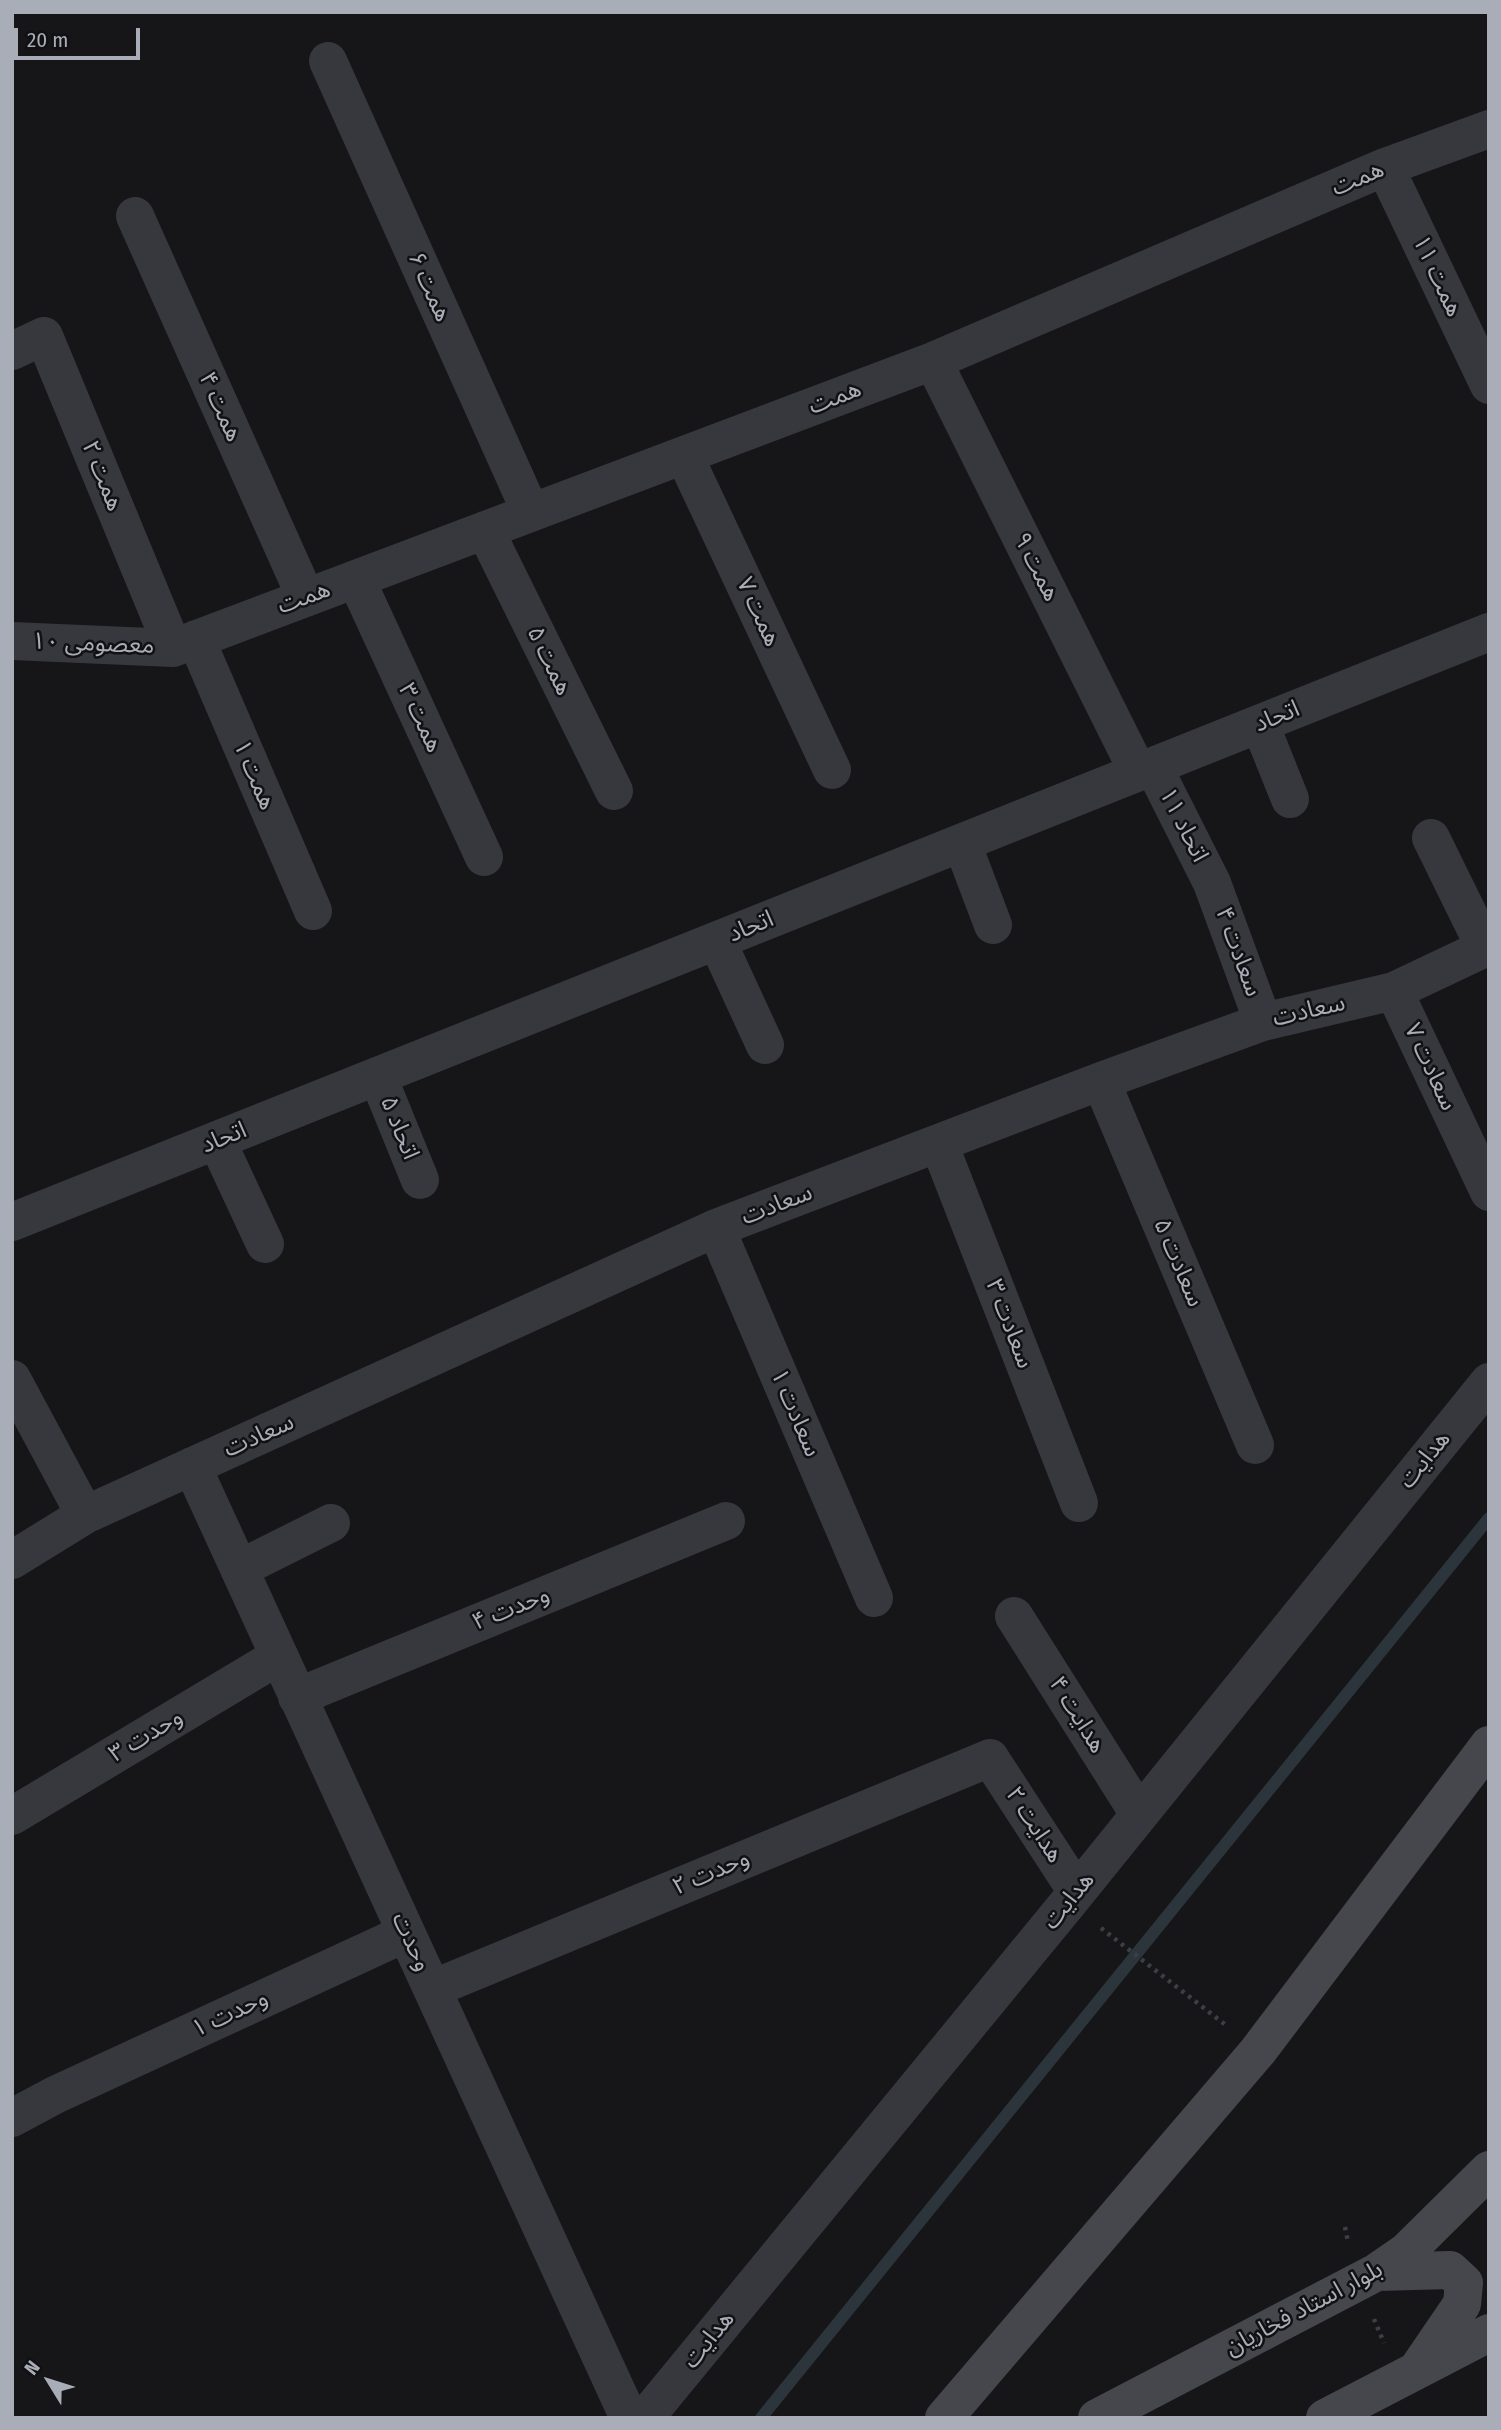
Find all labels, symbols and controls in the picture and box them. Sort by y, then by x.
scale bar [18,14,144,58]
text: 20 m [27,27,68,53]
street label: همت [1328,155,1388,203]
street label: همت ۱۱ [1406,231,1468,321]
street label: همت ۶ [401,248,457,326]
street label: همت ۴ [192,368,248,446]
street label: همت [805,375,865,421]
street label: همت ۲ [75,437,129,515]
street label: همت ۹ [1007,528,1065,606]
street label: همت ۷ [729,573,787,651]
street label: همت [274,575,334,621]
street label: همت ۵ [520,622,578,700]
street label: معصومی ۱۰ [31,627,155,661]
street label: همت ۳ [391,679,449,757]
street label: اتحاد [1250,695,1304,739]
street label: همت ۱ [226,736,282,814]
street label: اتحاد ۱۱ [1152,783,1214,867]
street label: سعادت ۴ [1209,903,1267,1001]
street label: اتحاد [724,905,778,949]
street label: سعادت [1270,989,1348,1033]
street label: سعادت ۷ [1397,1019,1463,1115]
street label: اتحاد ۵ [373,1092,425,1164]
street label: اتحاد [197,1116,251,1160]
street label: سعادت [737,1178,817,1232]
street label: سعادت ۵ [1147,1215,1209,1311]
street label: سعادت ۳ [979,1275,1039,1373]
street label: سعادت ۱ [764,1365,826,1461]
street label: سعادت [220,1408,298,1464]
street label: هدایت [1393,1425,1457,1495]
street label: وحدت ۴ [468,1581,554,1637]
street label: هدایت ۴ [1042,1671,1112,1759]
street label: وحدت ۳ [104,1703,188,1769]
street label: هدایت ۲ [999,1782,1069,1868]
street label: وحدت ۲ [668,1844,754,1902]
street label: هدایت [1037,1866,1101,1936]
street label: وحدت [385,1908,437,1976]
street label: وحدت ۱ [187,1984,273,2044]
street label: بلوار استاد فخاریان [1220,2255,1388,2363]
street label: هدایت [677,2305,741,2375]
north arrow [14,2346,84,2416]
text: N [19,2356,45,2379]

